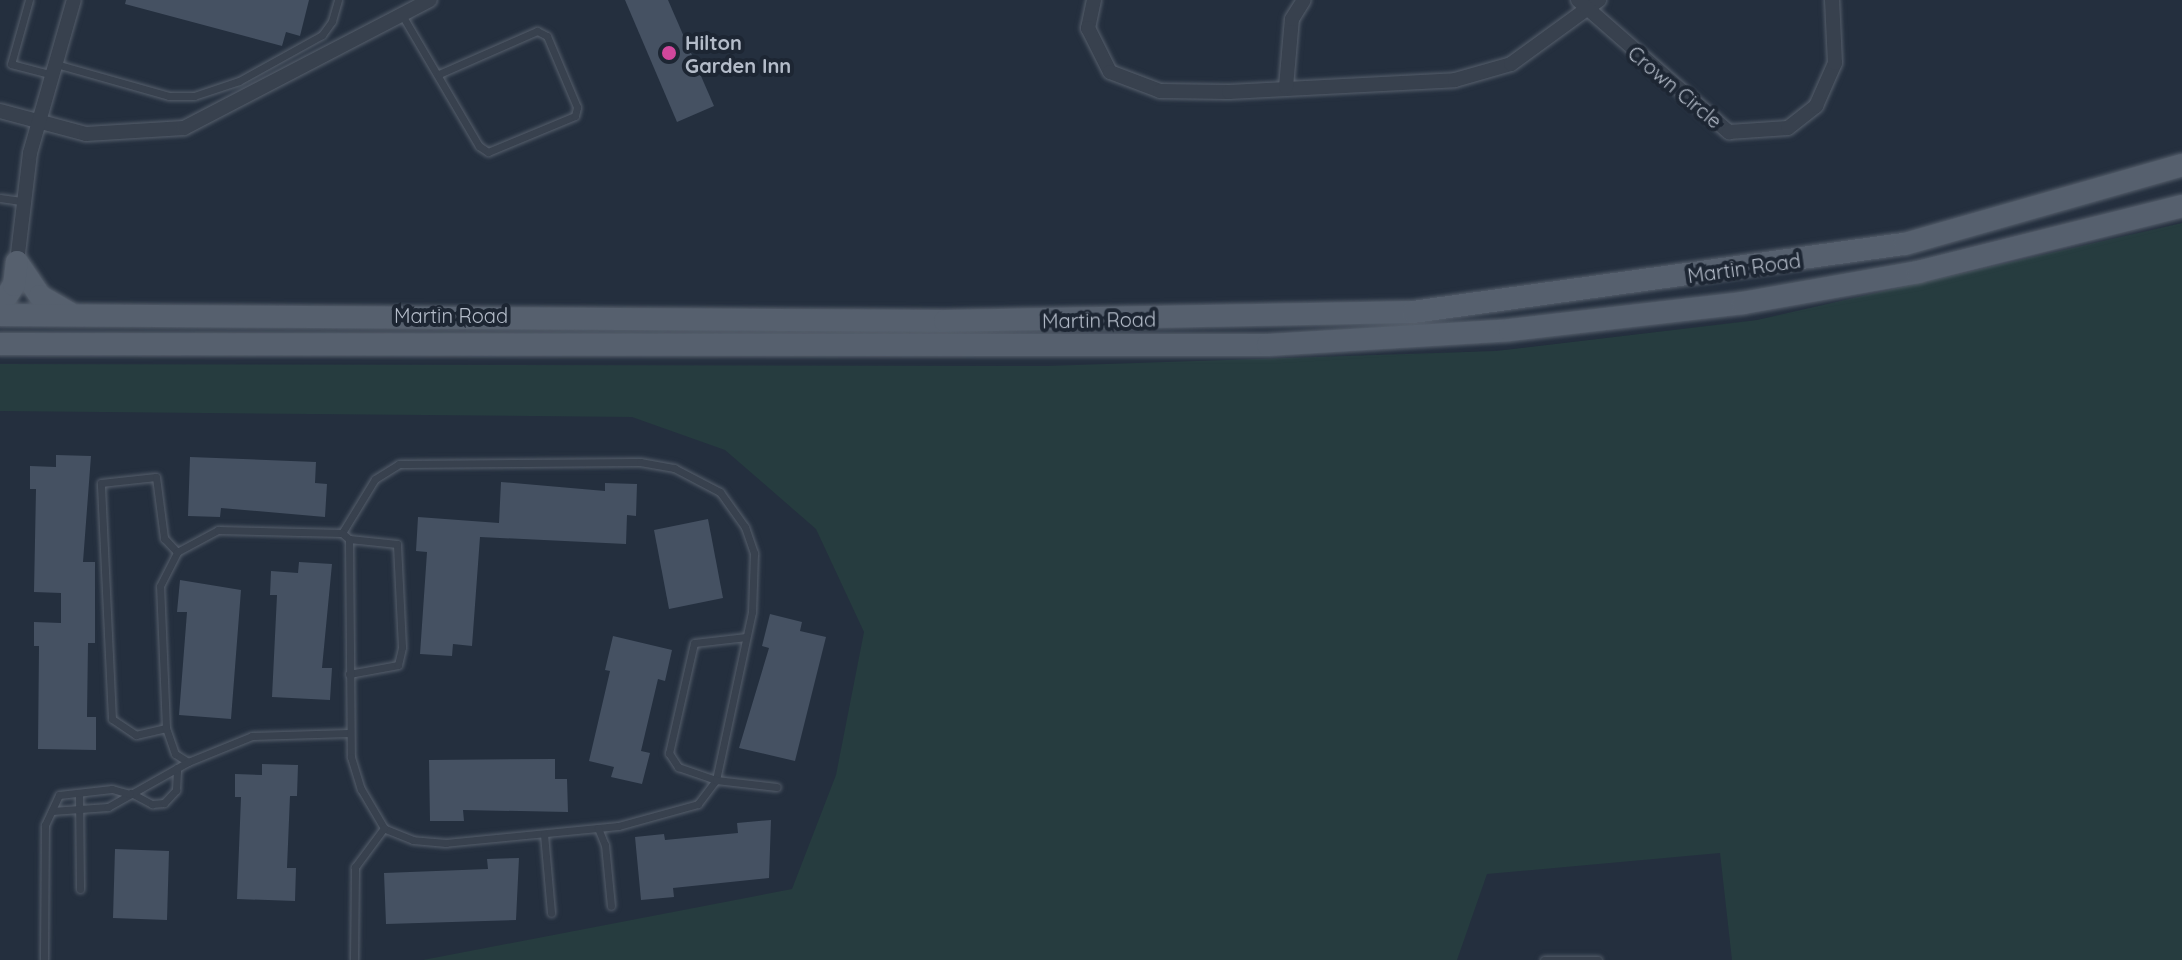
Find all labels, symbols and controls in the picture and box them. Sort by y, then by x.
place label: Hilton Garden Inn [685,30,791,77]
street label: Crown Circle [1623,41,1727,133]
marker: Hilton Garden Inn [660,44,678,62]
street label: Martin Road [1686,248,1802,288]
street label: Martin Road [394,303,508,327]
street label: Martin Road [1042,307,1156,333]

